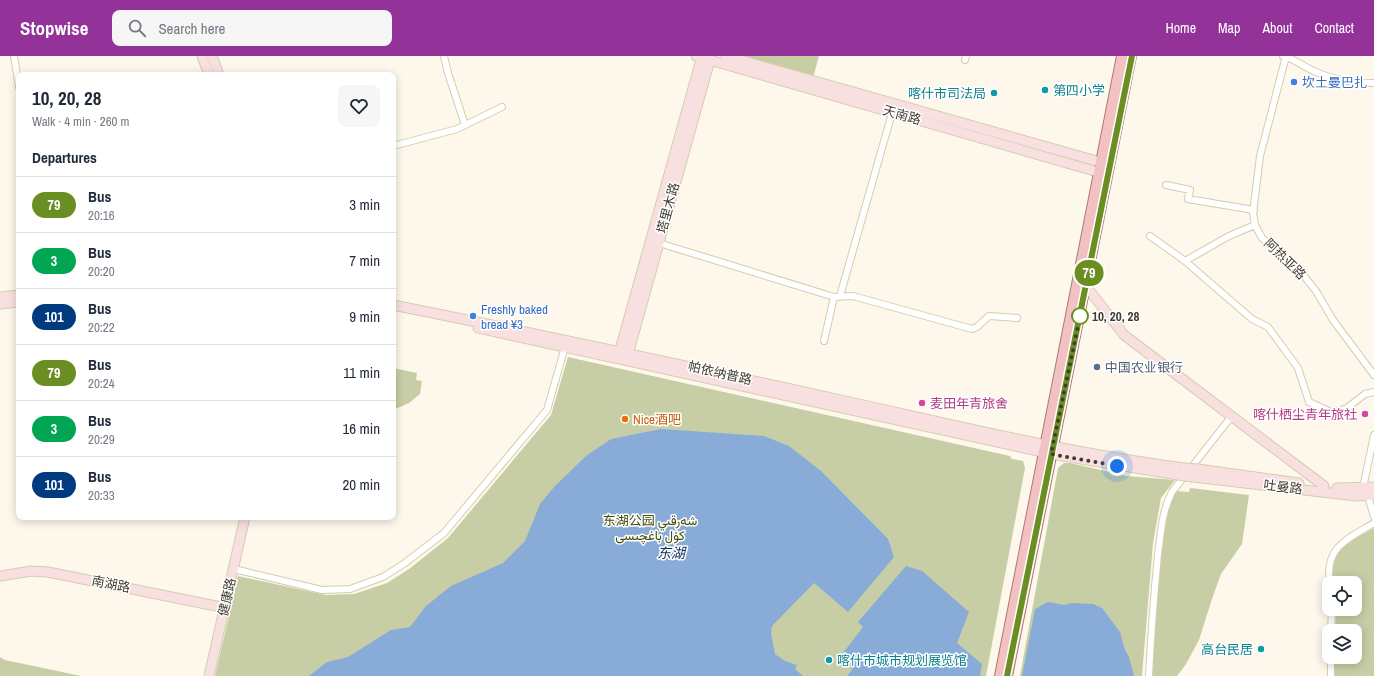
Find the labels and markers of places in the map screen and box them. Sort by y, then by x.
place label: 坎土曼巴扎 [1302,74,1367,91]
marker: 坎土曼巴扎 [1289,77,1299,87]
place label: 第四小学 [1053,82,1105,99]
place label: 喀什市司法局 [908,85,986,102]
marker: 第四小学 [1040,85,1050,95]
marker: 喀什市司法局 [989,88,999,98]
place label: Freshly baked bread ¥3 [481,301,548,333]
marker: 10, 20, 28 [1071,307,1089,325]
place label: 10, 20, 28 [1092,308,1139,325]
marker: Freshly baked bread ¥3 [468,311,478,321]
place label: 中国农业银行 [1105,359,1183,376]
marker: 中国农业银行 [1092,362,1102,372]
place label: 麦田年青旅舍 [930,395,1008,412]
marker: 麦田年青旅舍 [917,398,927,408]
place label: 喀什栖尘青年旅社 [1253,406,1357,423]
marker: 喀什栖尘青年旅社 [1360,409,1370,419]
place label: Nice酒吧 [633,411,681,428]
marker: Nice酒吧 [620,414,630,424]
place label: 高台民居 [1201,641,1253,658]
marker: 高台民居 [1256,644,1266,654]
place label: 喀什市城市规划展览馆 [837,652,967,669]
marker: 喀什市城市规划展览馆 [824,655,834,665]

